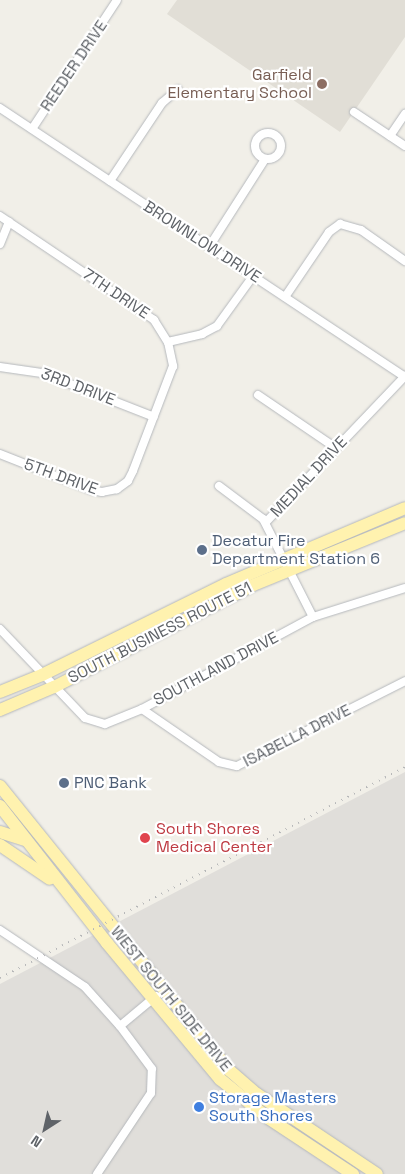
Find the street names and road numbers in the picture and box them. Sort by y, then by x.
street label: REEDER DRIVE [37,17,111,115]
street label: BROWNLOW DRIVE [140,197,264,287]
street label: 7TH DRIVE [79,265,153,323]
street label: 3RD DRIVE [38,364,118,410]
street label: MEDIAL DRIVE [267,432,351,522]
street label: 5TH DRIVE [21,455,101,499]
street label: SOUTH BUSINESS ROUTE 51 [65,578,255,688]
street label: SOUTHLAND DRIVE [150,628,282,710]
street label: ISABELLA DRIVE [240,701,354,771]
street label: WEST SOUTH SIDE DRIVE [106,922,236,1076]

